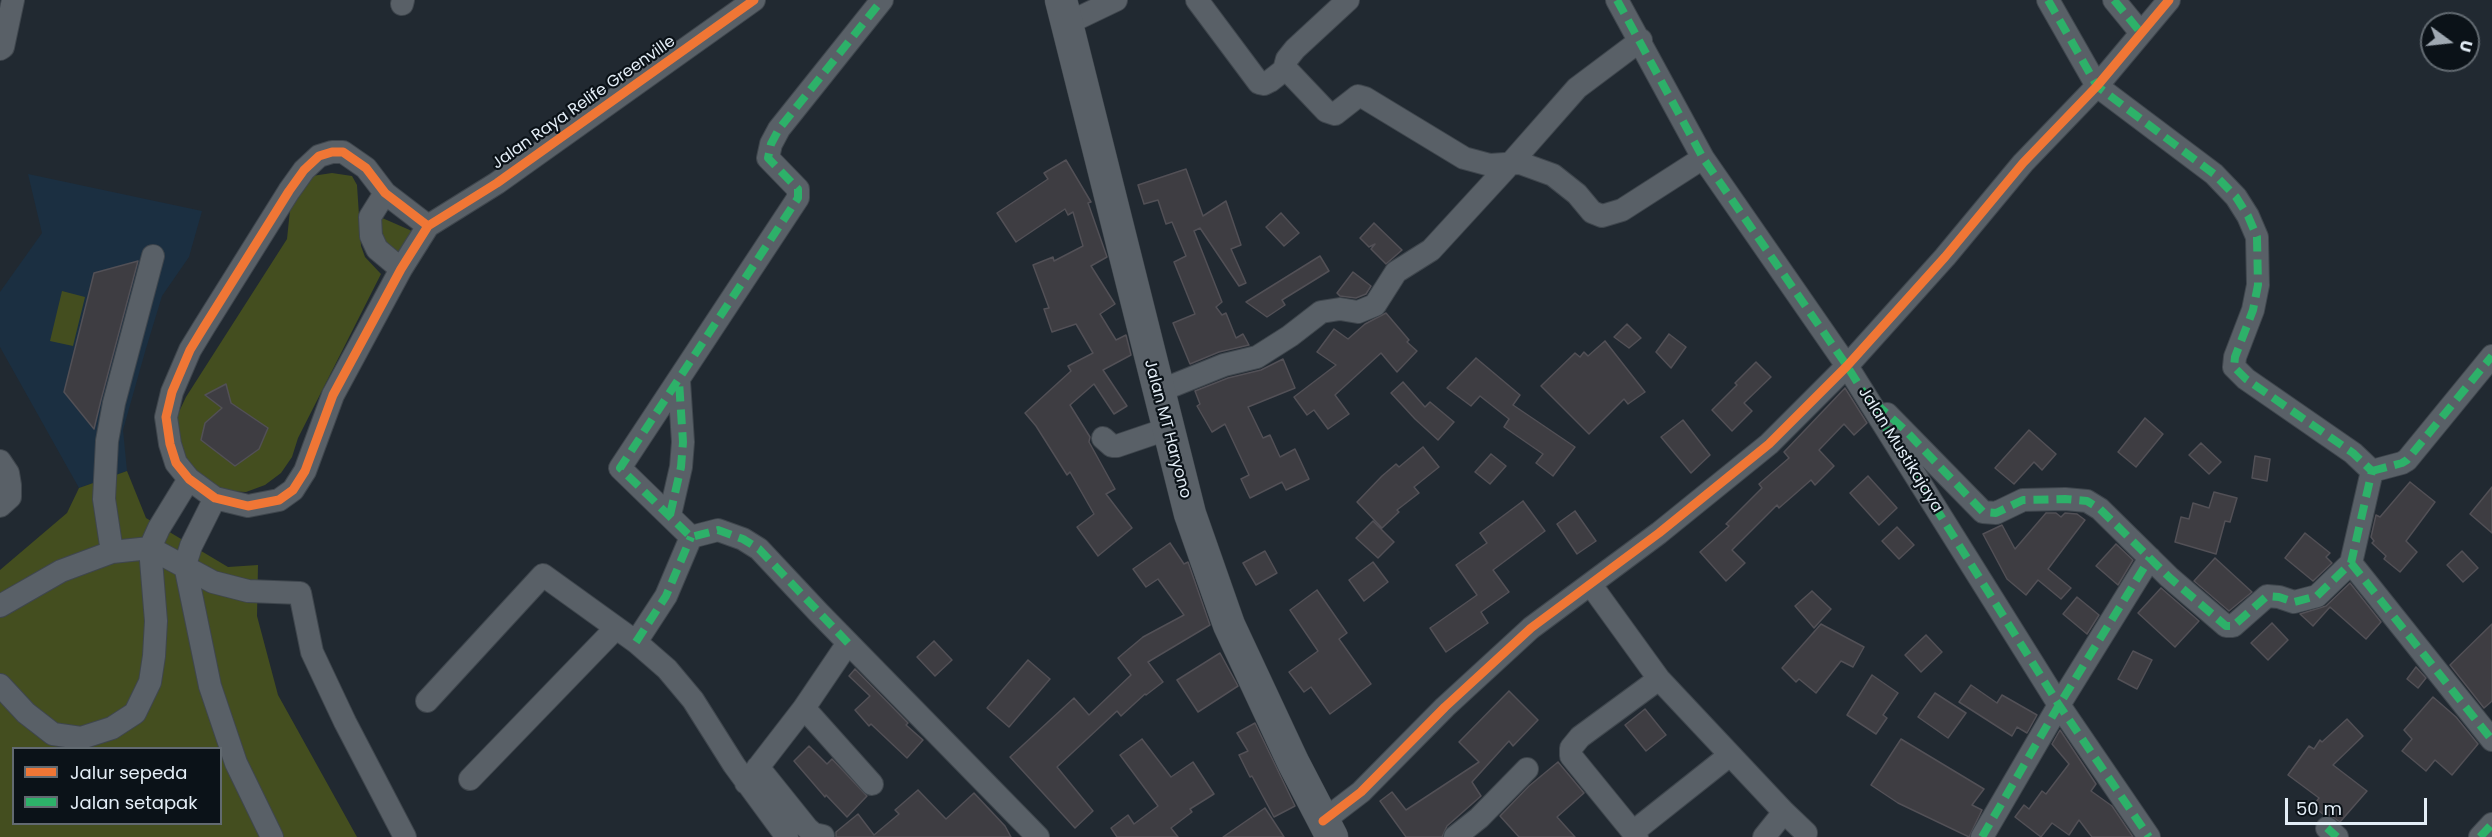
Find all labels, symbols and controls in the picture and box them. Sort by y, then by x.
north arrow [2420,12,2480,72]
street label: Jalan Raya Relife Greenville [489,32,679,174]
text: U [2453,38,2479,55]
street label: Jalan MT Haryono [1139,358,1195,500]
street label: Jalan Mustikajaya [1854,384,1946,516]
legend [12,747,222,825]
text: Jalur sepeda [70,760,187,785]
scale bar [2288,786,2430,824]
text: Jalan setapak [70,790,198,815]
text: 50 m [2296,796,2342,821]

